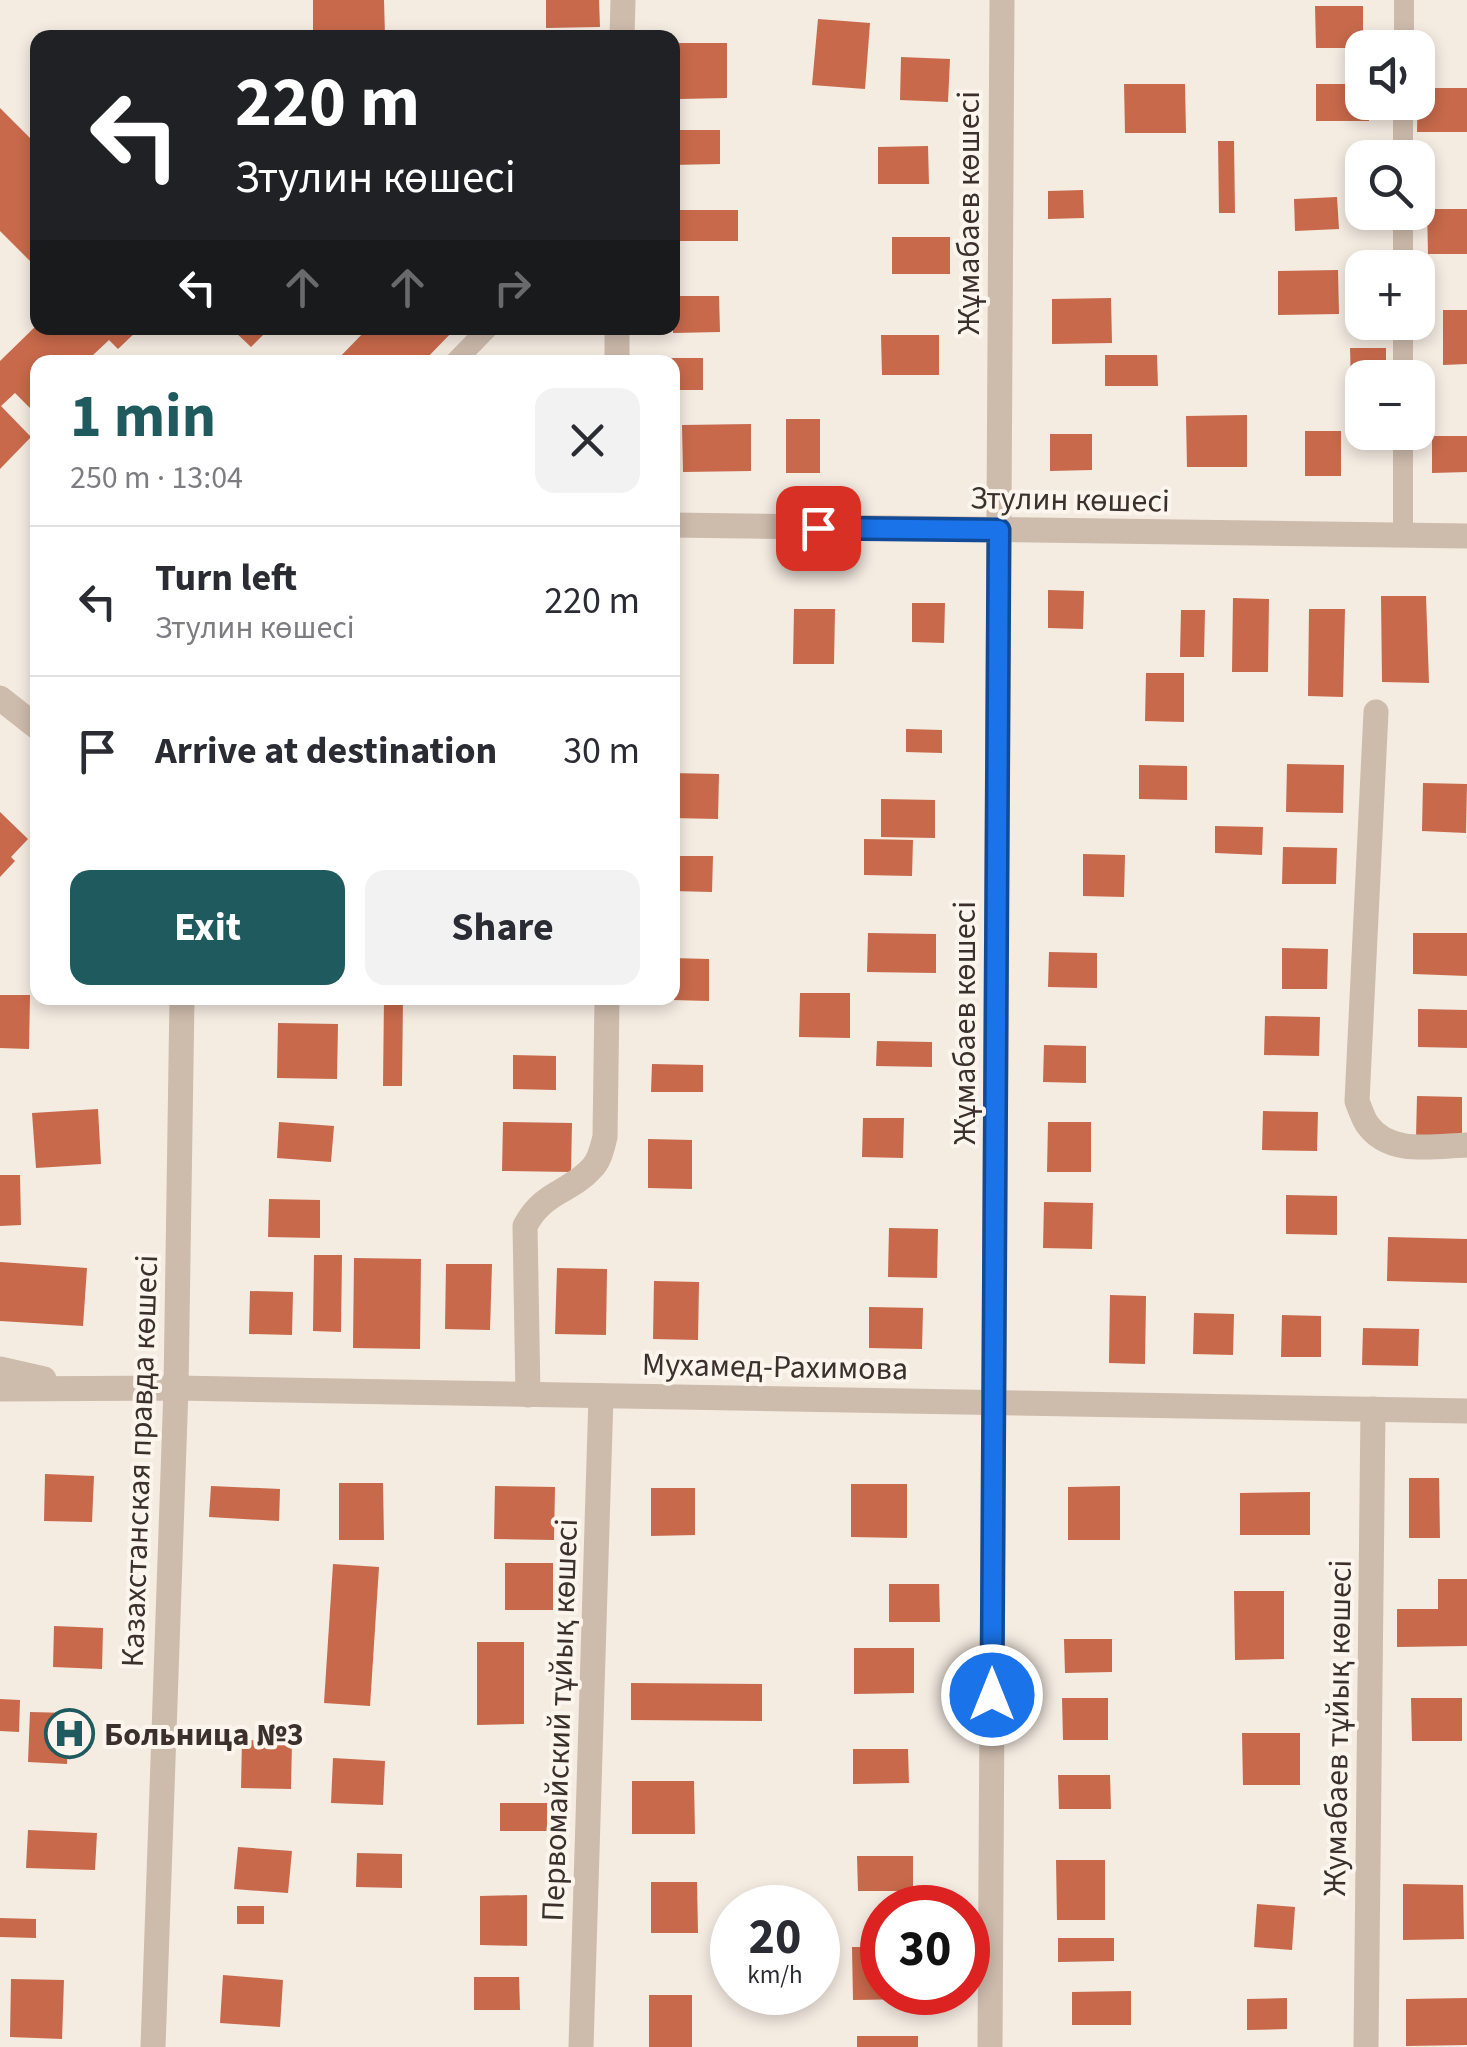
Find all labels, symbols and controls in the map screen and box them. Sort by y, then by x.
map controls [1345,30,1435,450]
button: sound [1345,30,1435,120]
text: 220 m [235,53,420,153]
icon: left [70,70,200,200]
street label: Жұмабаев көшесі [946,91,992,335]
button: search [1345,140,1435,230]
text: Зтулин көшесі [235,146,516,210]
button: + [1345,250,1435,340]
icon: left [170,260,225,315]
icon: ahead [275,260,330,315]
icon: ahead [380,260,435,315]
icon: right [485,260,540,315]
button: − [1345,360,1435,450]
text: 1 min [70,375,216,460]
button: close [535,388,640,493]
text: 250 m · 13:04 [70,455,243,501]
street label: Зтулин көшесі [970,475,1170,525]
pin [776,486,861,571]
icon: arrive [791,501,846,556]
text: Turn left [155,551,297,605]
icon: left [70,574,125,629]
text: 220 m [544,574,640,628]
text: Зтулин көшесі [155,605,355,651]
icon: arrive [70,724,125,779]
text: Arrive at destination [155,724,497,778]
text: 30 m [563,724,640,778]
button: Exit [70,870,345,985]
button: Share [365,870,640,985]
street label: Жұмабаев көшесі [942,901,988,1145]
street label: Казахстанская правда көшесі [110,1254,170,1668]
street label: Мухамед-Рахимова [642,1342,908,1392]
street label: Первомайский тұйық көшесі [530,1518,590,1922]
street label: Жумабаев тұйық көшесі [1312,1559,1364,1897]
position arrow [940,1643,1044,1747]
hospital icon: Больница №3 [43,1708,95,1760]
place label: Больница №3 [104,1712,304,1758]
speed limit sign: 30 [860,1885,990,2015]
text: 20 [749,1902,801,1973]
text: km/h [747,1957,803,1993]

